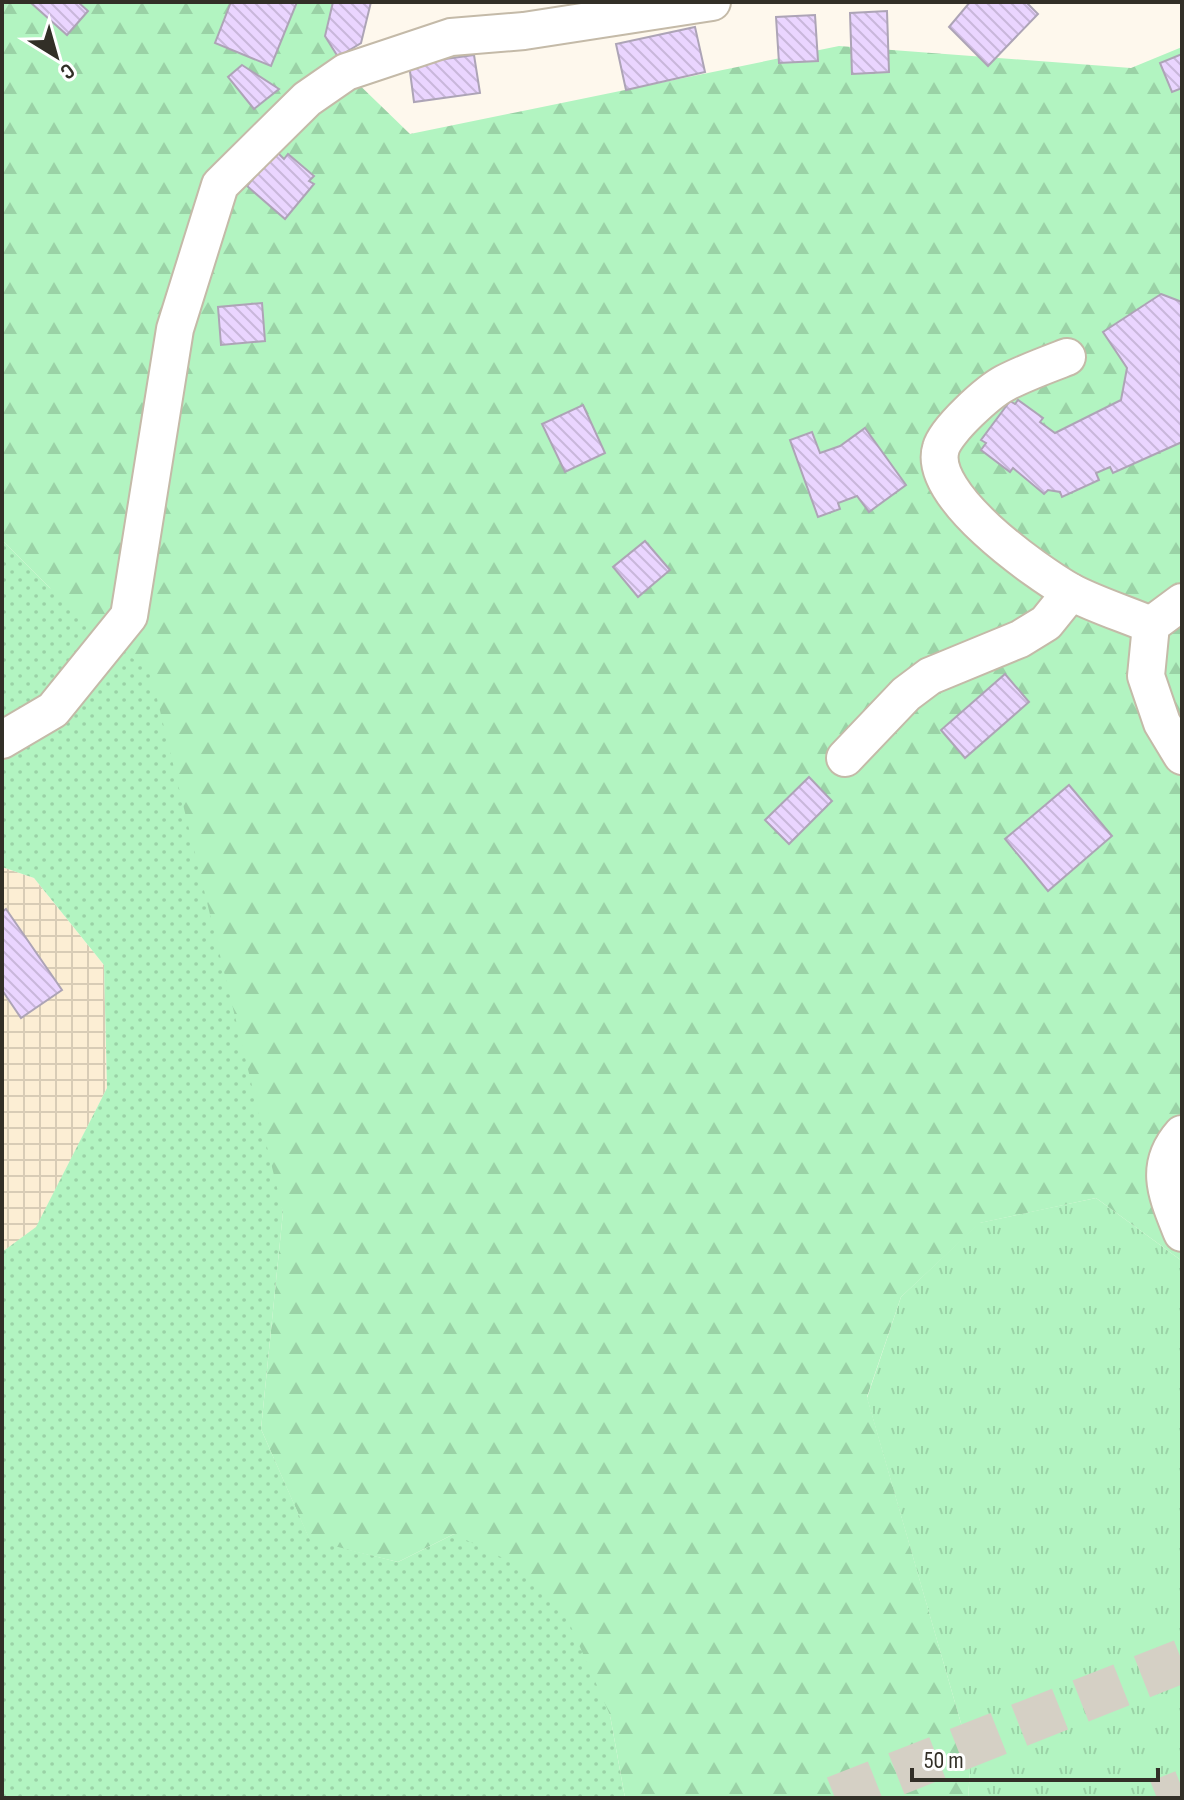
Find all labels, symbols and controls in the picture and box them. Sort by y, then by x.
north arrow [16,16,96,96]
text: С [54,57,80,85]
scale bar [912,1732,1158,1782]
text: 50 m [924,1746,964,1775]

